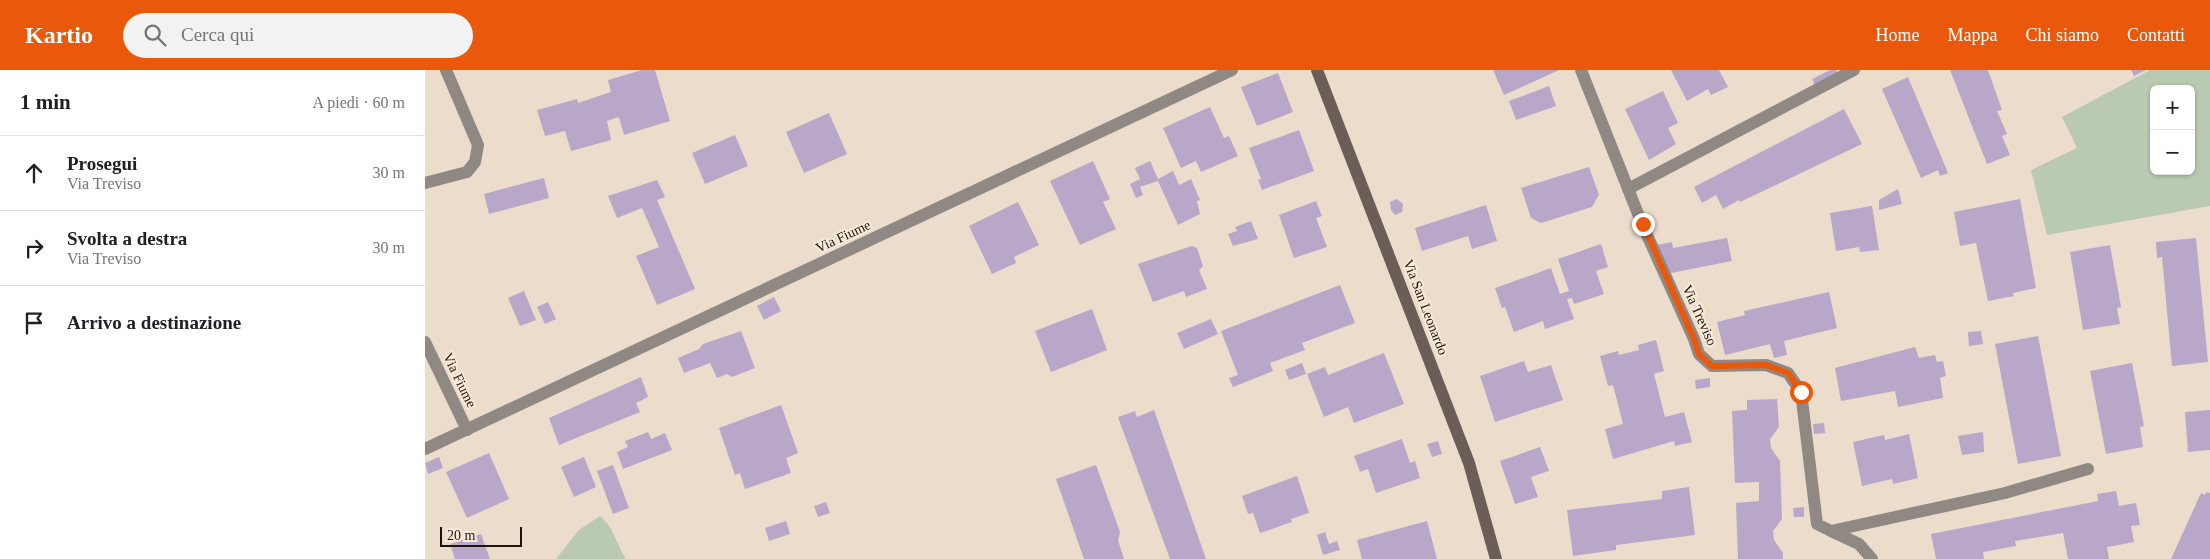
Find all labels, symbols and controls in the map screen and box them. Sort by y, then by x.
search box [123,13,473,58]
icon: search [141,21,169,49]
text: Kartio [25,22,93,48]
text: Cerca qui [181,24,254,45]
text: Home [1876,25,1920,45]
text: Mappa [1948,25,1997,45]
text: Chi siamo [2025,25,2099,45]
text: Contatti [2127,25,2185,45]
map controls [2150,85,2195,175]
button: + [2150,85,2195,130]
text: 1 min [20,90,71,114]
text: A piedi · 60 m [313,94,405,111]
button: − [2150,130,2195,175]
text: Prosegui [67,153,137,174]
icon: ahead [20,159,48,187]
text: 30 m [373,164,405,181]
text: Via Treviso [67,175,141,192]
route end [1632,213,1655,236]
street label: Via Fiume [813,217,873,256]
text: Svolta a destra [67,228,187,249]
icon: right [20,234,48,262]
text: 30 m [373,239,405,256]
text: Via Treviso [67,250,141,267]
street label: Via San Leonardo [1400,257,1451,357]
street label: Via Treviso [1679,283,1720,348]
icon: arrive [20,309,48,337]
text: Arrivo a destinazione [67,312,241,333]
street label: Via Fiume [440,351,479,410]
route start [1790,381,1813,404]
scale bar [440,524,523,547]
text: 20 m [447,528,475,543]

